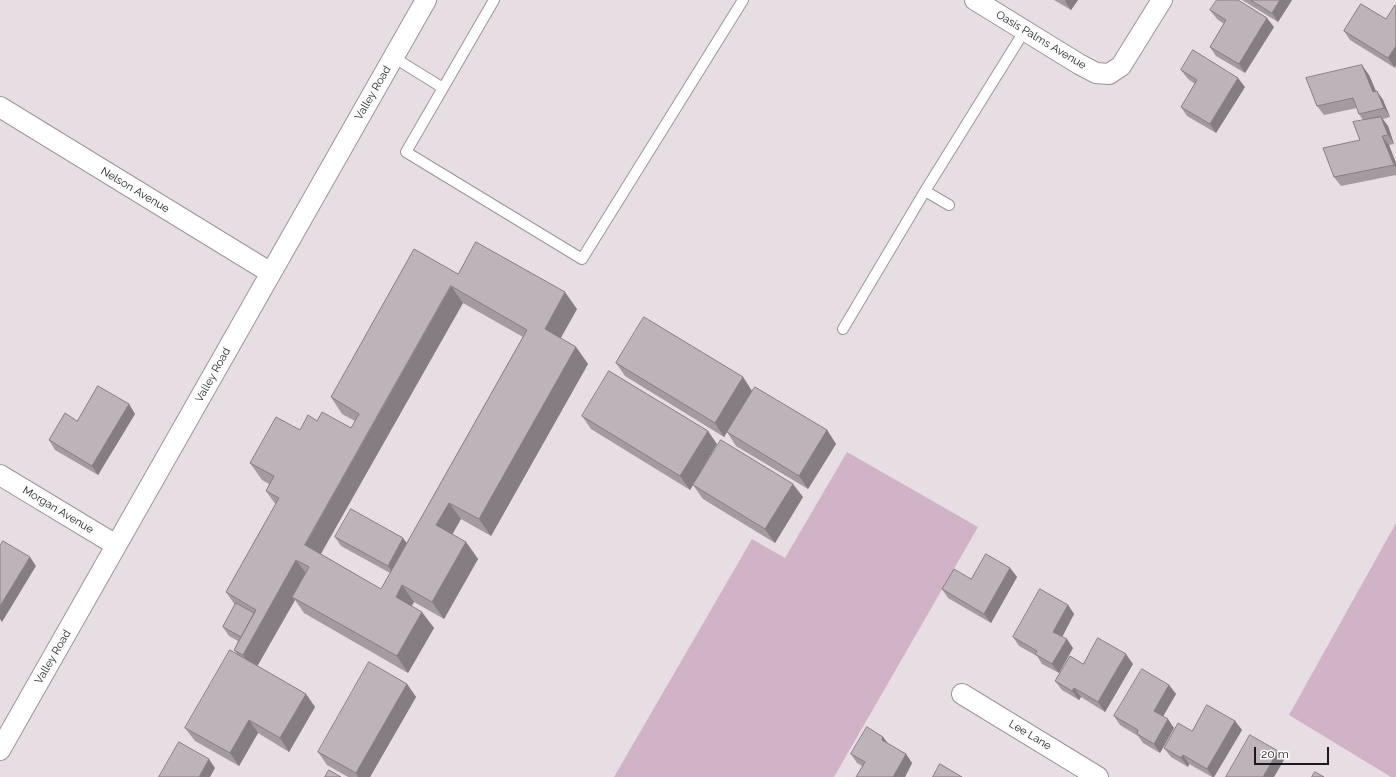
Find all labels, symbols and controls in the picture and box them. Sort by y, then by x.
street label: Oasis Palms Avenue [994,8,1088,72]
street label: Valley Road [352,64,394,122]
street label: Nelson Avenue [98,164,172,216]
street label: Valley Road [193,345,233,405]
street label: Morgan Avenue [20,484,96,536]
street label: Valley Road [32,628,74,686]
street label: Lee Lane [1006,717,1054,753]
scale bar [1256,739,1331,765]
text: 20 m [1261,747,1289,761]

